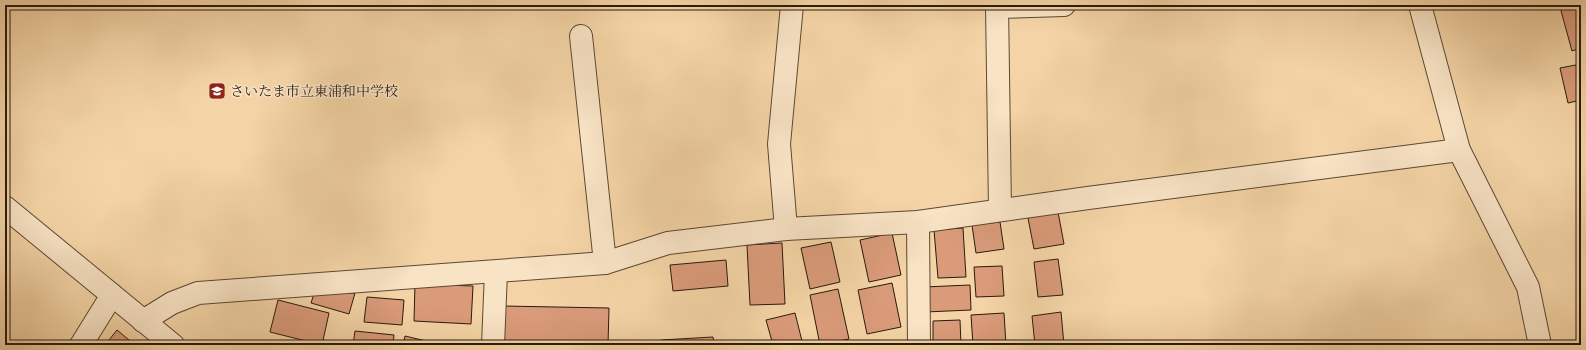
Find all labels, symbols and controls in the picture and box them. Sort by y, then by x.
school or university icon: さいたま市立東浦和中学校 [207,81,227,101]
place label: さいたま市立東浦和中学校 [230,81,398,101]

